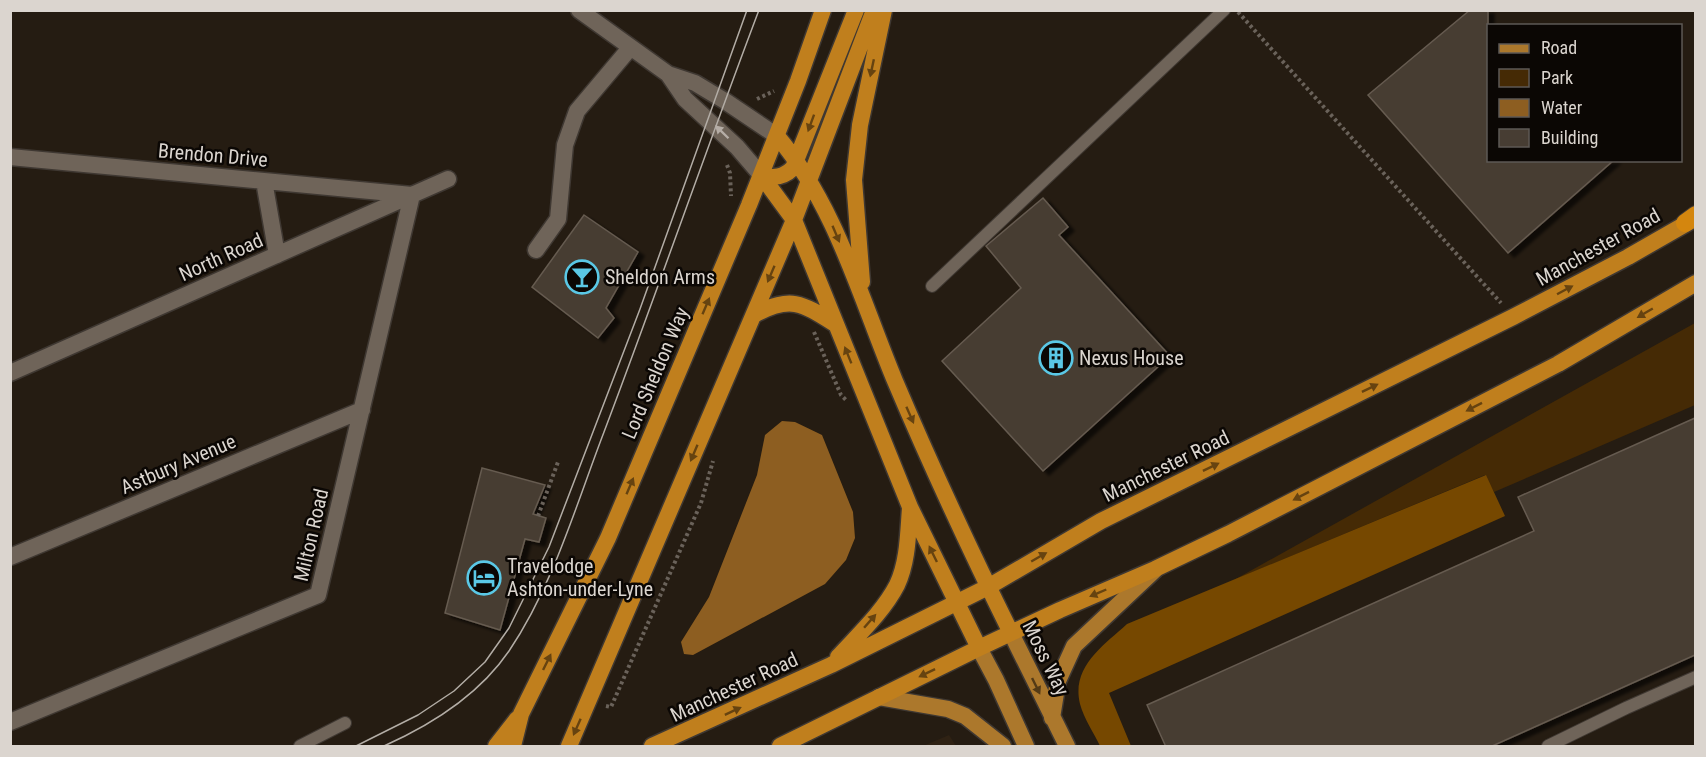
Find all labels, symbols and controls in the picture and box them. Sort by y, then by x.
legend [1487,24,1682,162]
text: Road [1541,37,1577,58]
one-way arrow [867,58,877,77]
text: Park [1541,67,1573,88]
text: Water [1541,97,1583,118]
one-way arrow [805,114,815,132]
one-way arrow [715,126,729,140]
text: Building [1541,127,1598,148]
street label: Brendon Drive [157,138,269,172]
street label: Manchester Road [1532,203,1664,291]
one-way arrow [832,225,842,243]
street label: North Road [175,228,267,286]
bar icon: Sheldon Arms [564,259,600,295]
place label: Sheldon Arms [605,265,715,289]
one-way arrow [766,265,776,283]
one-way arrow [1557,285,1574,295]
one-way arrow [702,297,711,315]
street label: Lord Sheldon Way [616,303,694,443]
one-way arrow [1637,307,1653,318]
building icon: Nexus House [1038,340,1074,376]
one-way arrow [843,346,853,364]
place label: Nexus House [1079,346,1184,370]
one-way arrow [1362,383,1379,393]
one-way arrow [1466,402,1483,412]
one-way arrow [905,406,915,424]
street label: Manchester Road [1099,425,1233,507]
street label: Astbury Avenue [117,429,239,499]
one-way arrow [689,444,698,462]
one-way arrow [1203,462,1220,471]
one-way arrow [625,476,635,494]
street label: Milton Road [289,486,333,584]
one-way arrow [1292,491,1309,501]
one-way arrow [928,546,938,563]
one-way arrow [1031,552,1047,563]
place label: Travelodge Ashton-under-Lyne [507,554,653,601]
hotel icon: Travelodge Ashton-under-Lyne [466,560,502,596]
one-way arrow [1090,589,1107,598]
one-way arrow [863,614,876,629]
street label: Moss Way [1018,616,1074,700]
street label: Manchester Road [666,647,802,727]
one-way arrow [542,653,551,670]
one-way arrow [918,669,935,678]
one-way arrow [1031,677,1041,694]
one-way arrow [724,706,741,715]
one-way arrow [572,718,582,736]

